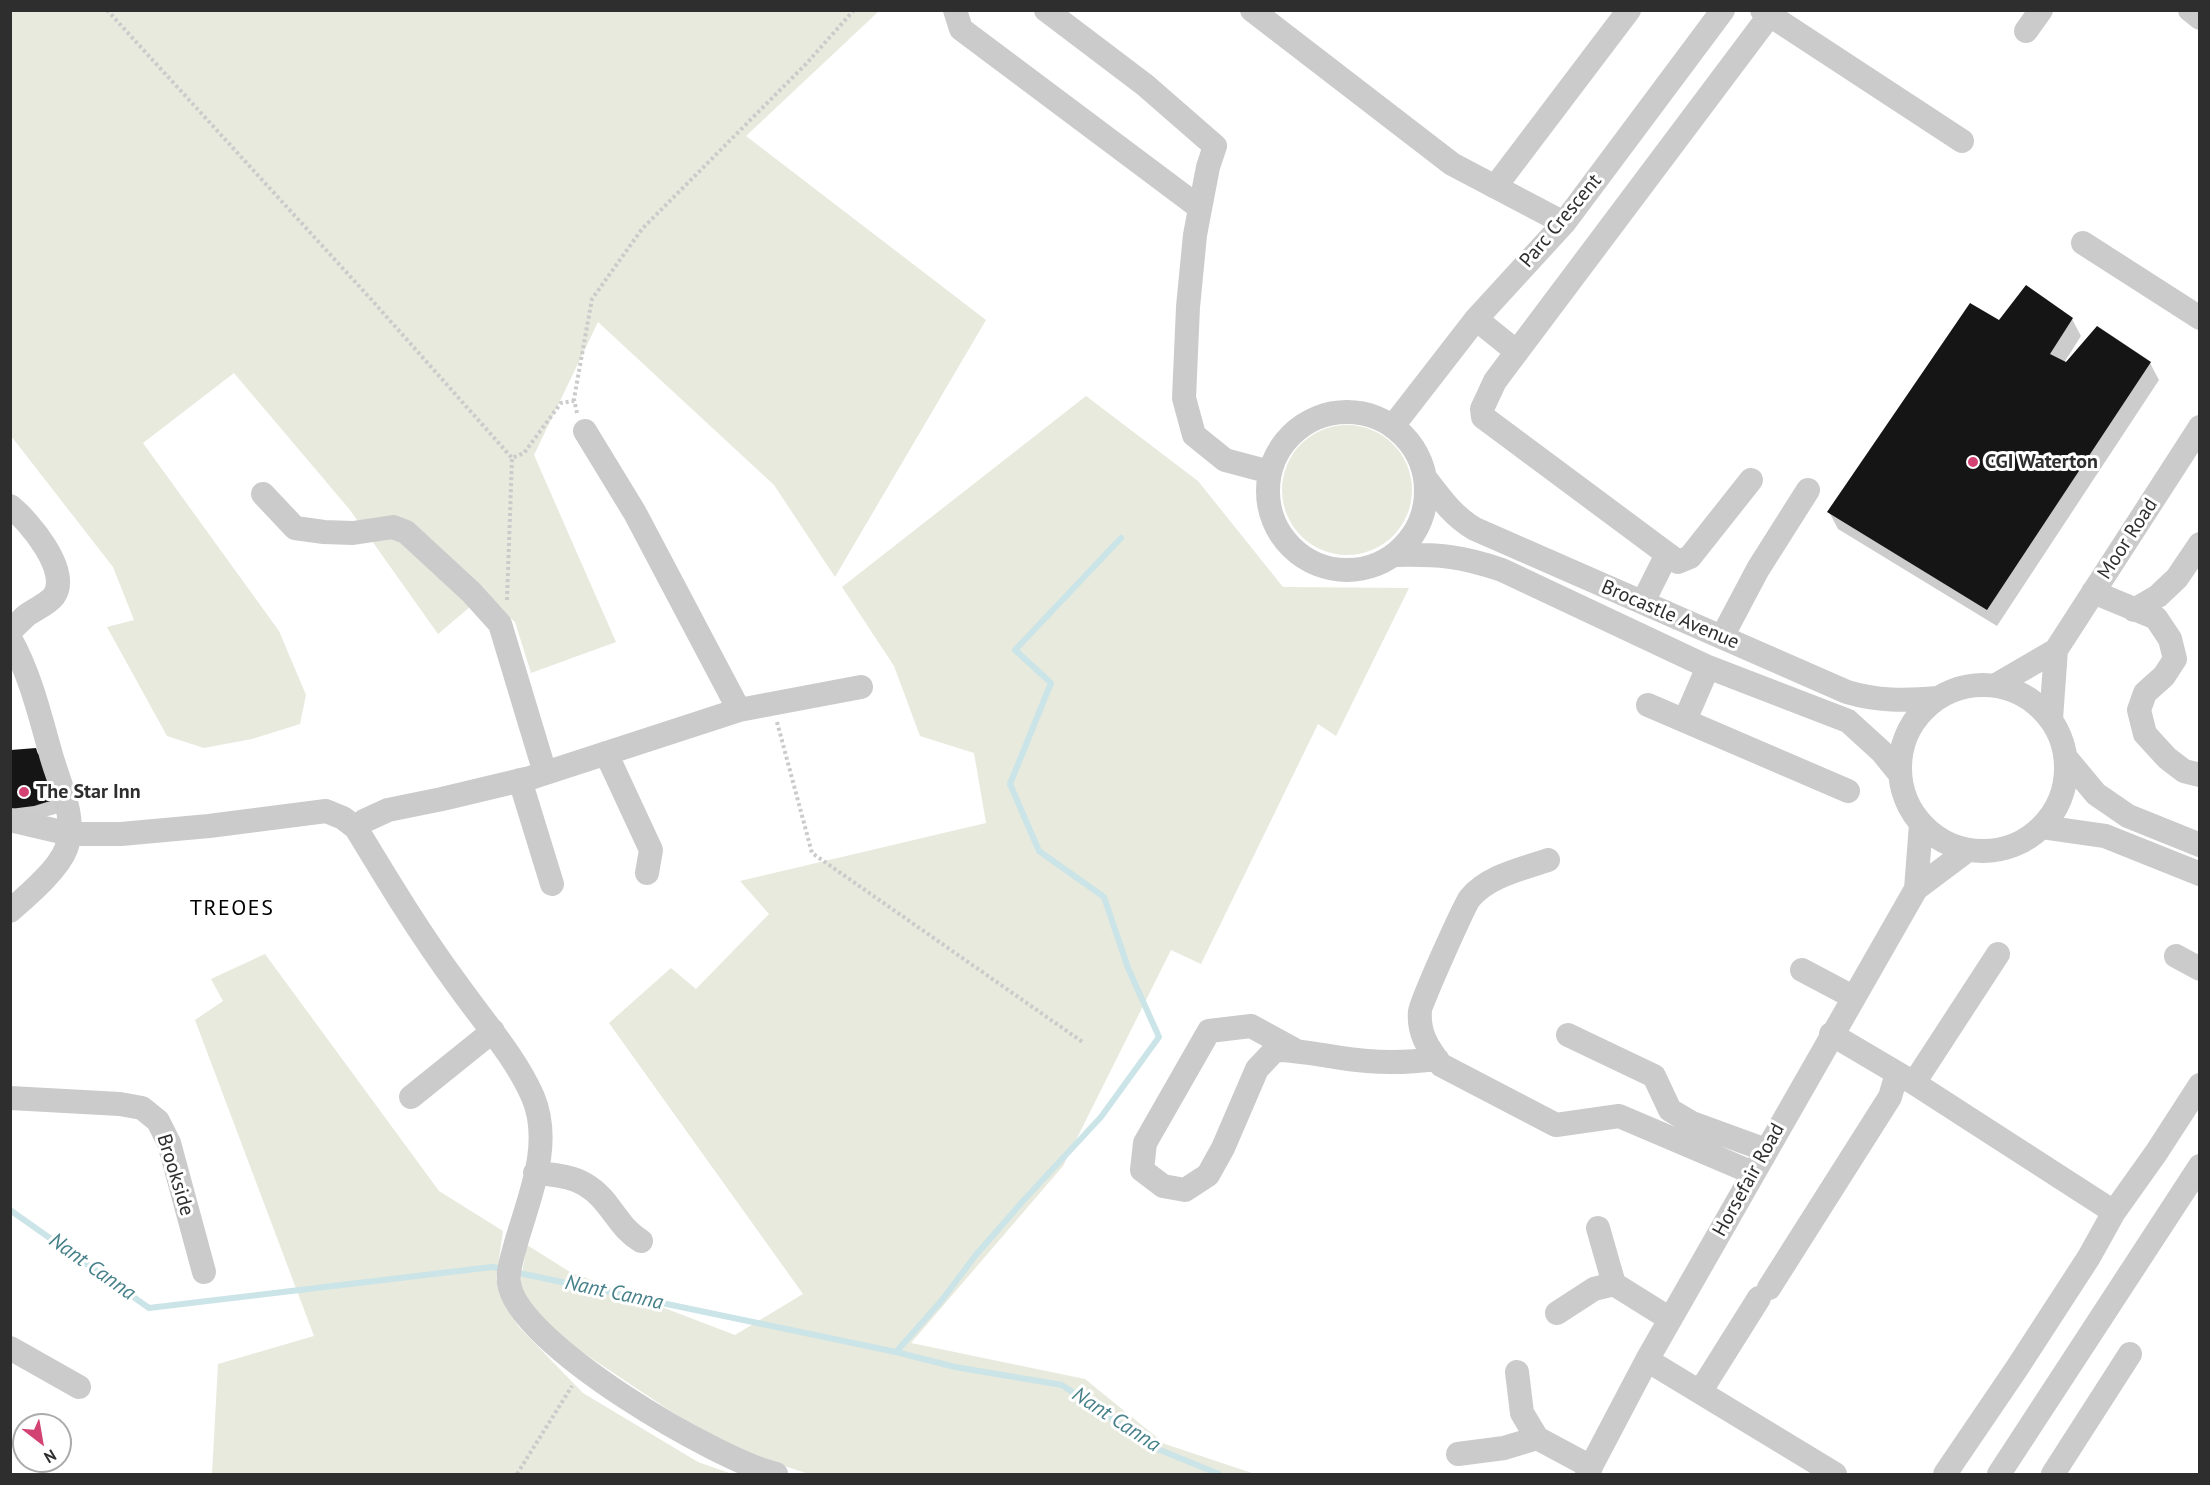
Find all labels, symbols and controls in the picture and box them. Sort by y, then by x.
street label: Parc Crescent [1515,169,1607,273]
place label: CGI Waterton [1985,450,2098,474]
marker: CGI Waterton [1966,455,1980,469]
street label: Moor Road [2093,494,2163,584]
street label: Brocastle Avenue [1598,575,1742,655]
place label: The Star Inn [36,780,141,804]
marker: The Star Inn [17,785,31,799]
district label: TREOES [190,896,274,922]
street label: Horsefair Road [1708,1119,1790,1241]
street label: Brookside [151,1131,199,1219]
water label: Nant Canna [44,1228,140,1306]
water label: Nant Canna [563,1270,665,1316]
water label: Nant Canna [1067,1382,1165,1458]
north arrow [12,1413,72,1473]
text: N [41,1445,60,1468]

